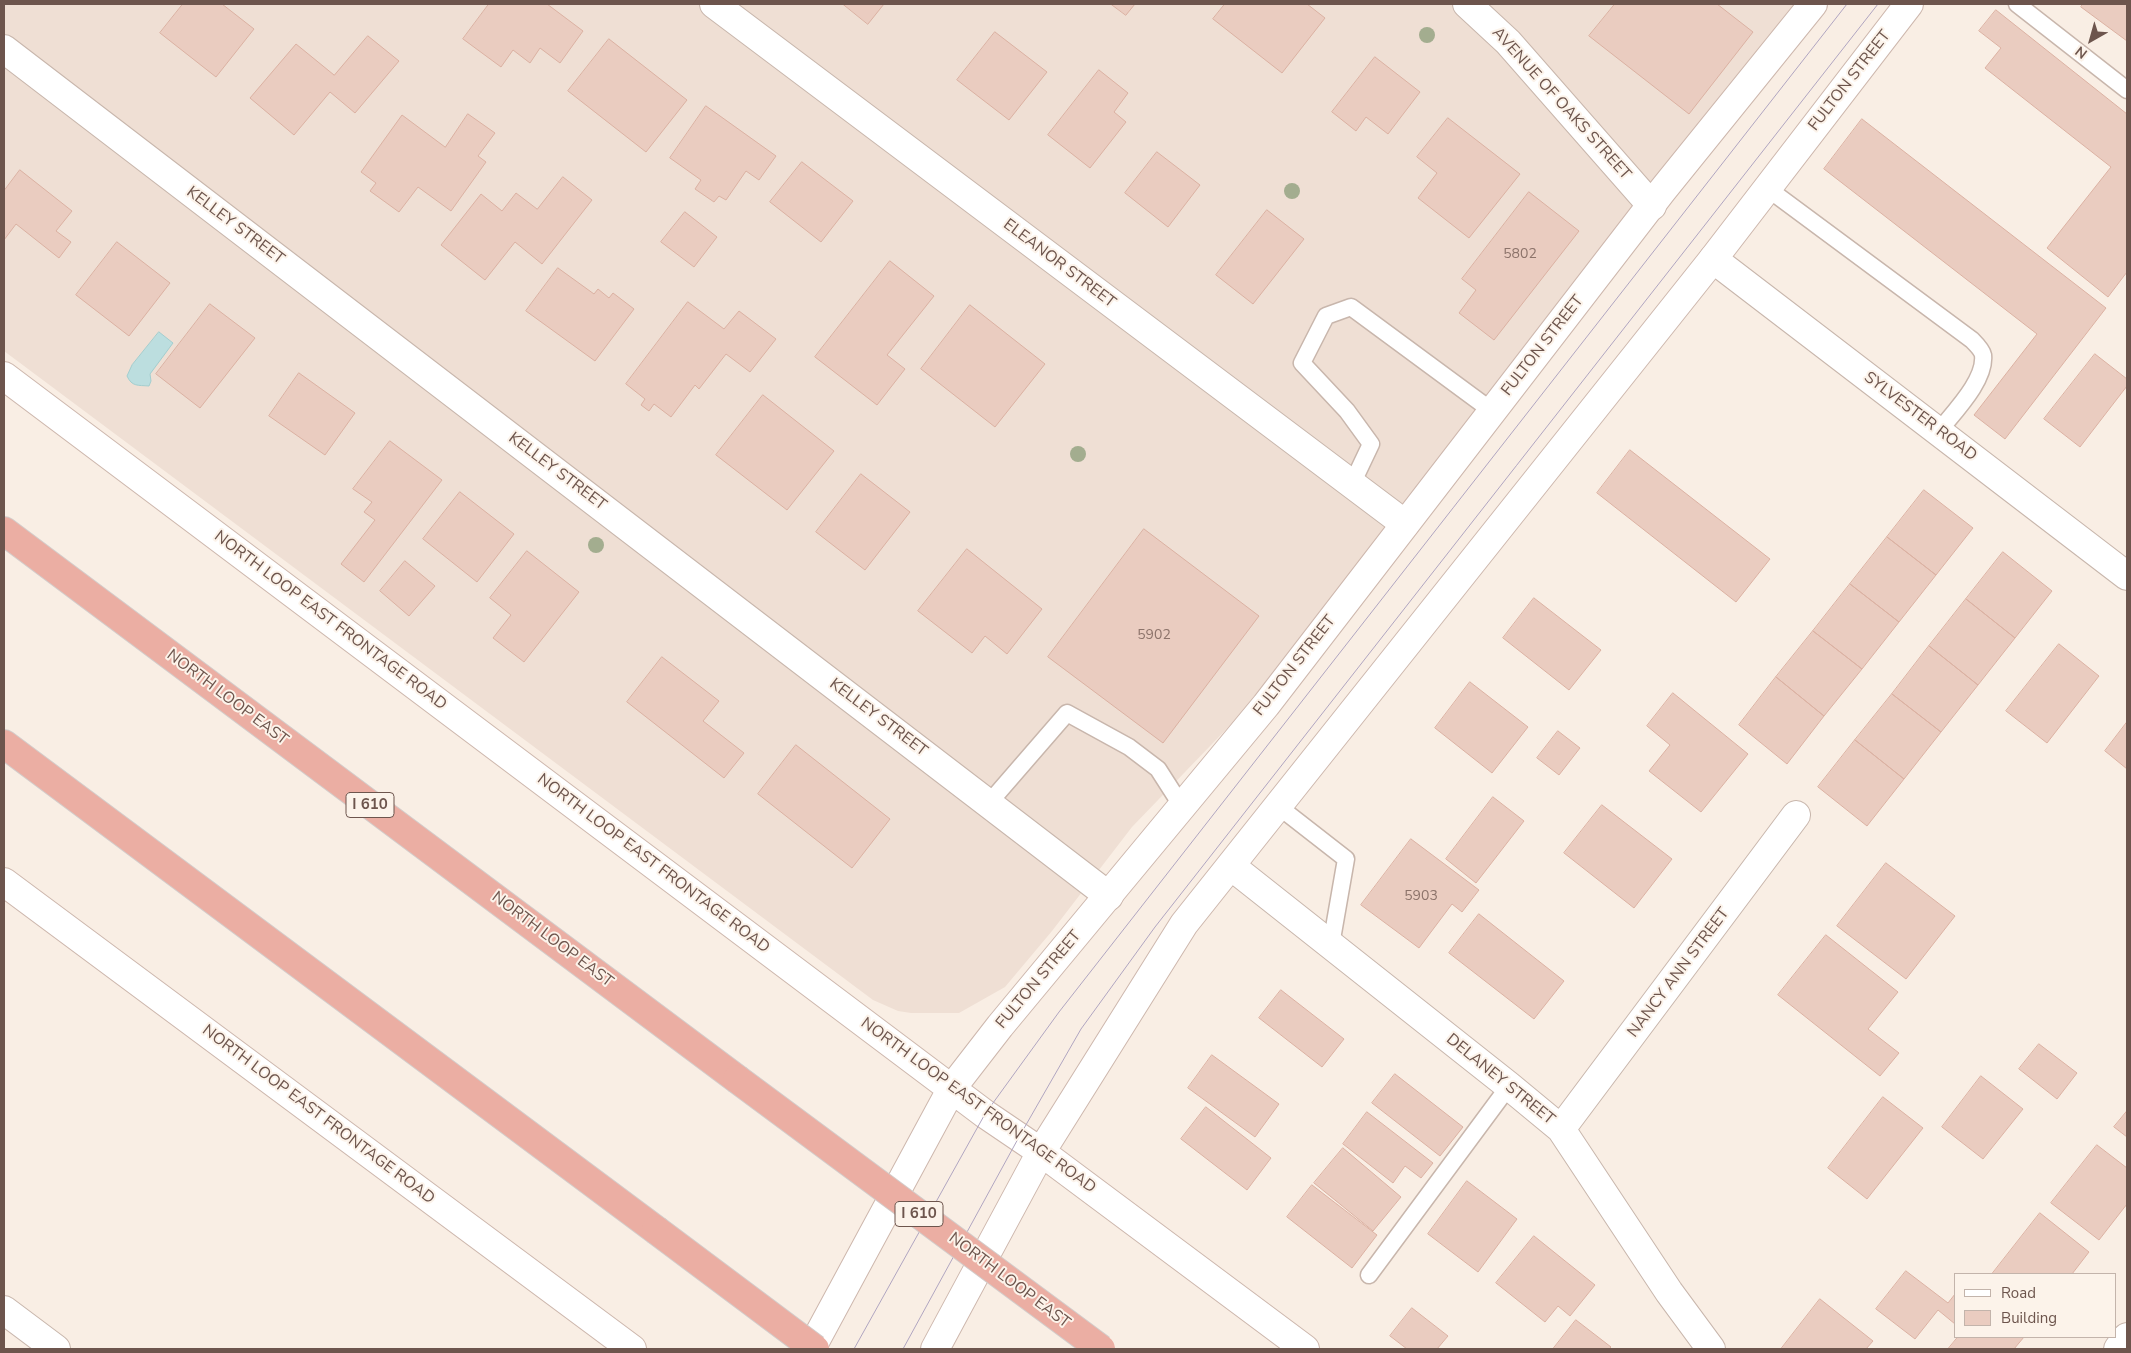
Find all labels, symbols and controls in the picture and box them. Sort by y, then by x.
north arrow [2066,15,2116,65]
street label: AVENUE OF OAKS STREET [1487,24,1635,184]
street label: FULTON STREET [1805,27,1895,135]
text: N [2071,42,2091,63]
street label: KELLEY STREET [182,183,288,269]
street label: ELEANOR STREET [999,215,1119,313]
house number: 5802 [1503,247,1537,263]
street label: FULTON STREET [1498,292,1588,400]
street label: SYLVESTER ROAD [1860,368,1980,466]
street label: KELLEY STREET [504,429,610,515]
street label: NORTH LOOP EAST FRONTAGE ROAD [210,527,450,715]
street label: FULTON STREET [1250,612,1340,720]
house number: 5902 [1137,628,1171,644]
street label: NORTH LOOP EAST [162,646,292,750]
street label: KELLEY STREET [825,675,931,761]
street label: NORTH LOOP EAST FRONTAGE ROAD [533,770,773,958]
road number: I 610 [346,792,394,818]
street label: NORTH LOOP EAST [487,888,617,992]
house number: 5903 [1404,889,1438,905]
street label: NANCY ANN STREET [1624,905,1734,1041]
street label: FULTON STREET [992,927,1086,1033]
street label: NORTH LOOP EAST FRONTAGE ROAD [857,1014,1099,1198]
street label: NORTH LOOP EAST FRONTAGE ROAD [198,1021,438,1209]
street label: DELANEY STREET [1442,1030,1558,1130]
road number: I 610 [895,1202,943,1226]
street label: NORTH LOOP EAST [944,1229,1074,1333]
legend [1954,1273,2116,1338]
text: Road [2001,1283,2036,1303]
text: Building [2001,1308,2057,1328]

